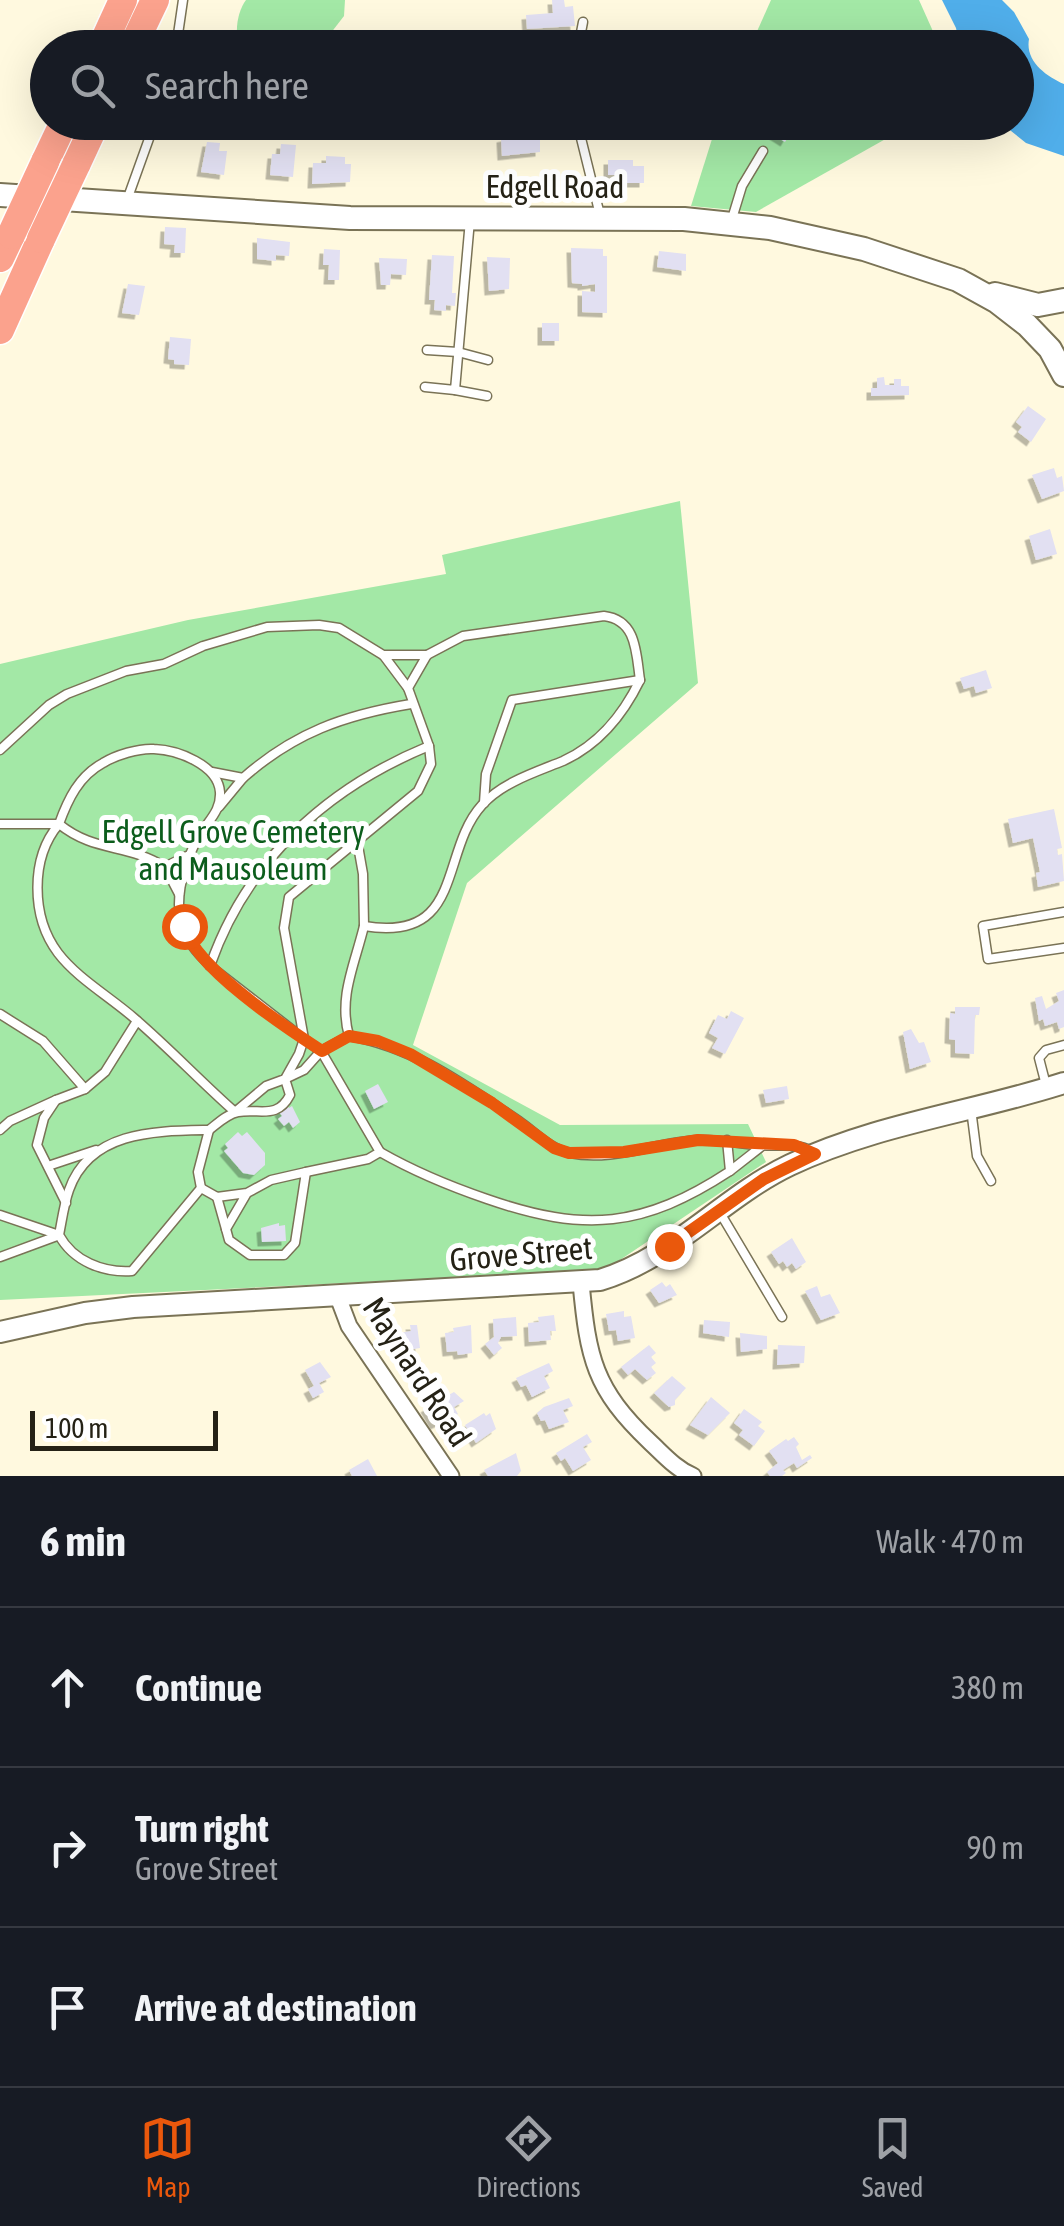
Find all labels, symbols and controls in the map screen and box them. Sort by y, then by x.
search box [30,30,1034,140]
icon: search [65,58,120,113]
text: Search here [145,64,309,107]
street label: Edgell Road [486,168,624,205]
park label: Edgell Grove Cemetery and Mausoleum [101,813,365,887]
route start [162,904,208,950]
route end [647,1224,693,1270]
street label: Grove Street [448,1229,594,1278]
street label: Maynard Road [356,1290,479,1453]
scale bar [30,1406,218,1450]
text: 100 m [45,1412,108,1444]
text: 6 min [40,1517,126,1565]
text: Walk · 470 m [876,1523,1024,1560]
icon: ahead [40,1660,95,1715]
text: Continue [135,1666,262,1709]
text: 380 m [951,1669,1024,1706]
text: Turn right [135,1807,269,1850]
icon: right [40,1820,95,1875]
text: 90 m [966,1829,1024,1866]
text: Grove Street [135,1850,278,1887]
icon: arrive [40,1980,95,2035]
text: Arrive at destination [135,1986,417,2029]
tab: Map [140,2111,195,2203]
tab: Directions [476,2111,581,2203]
tab: Saved [862,2111,924,2203]

